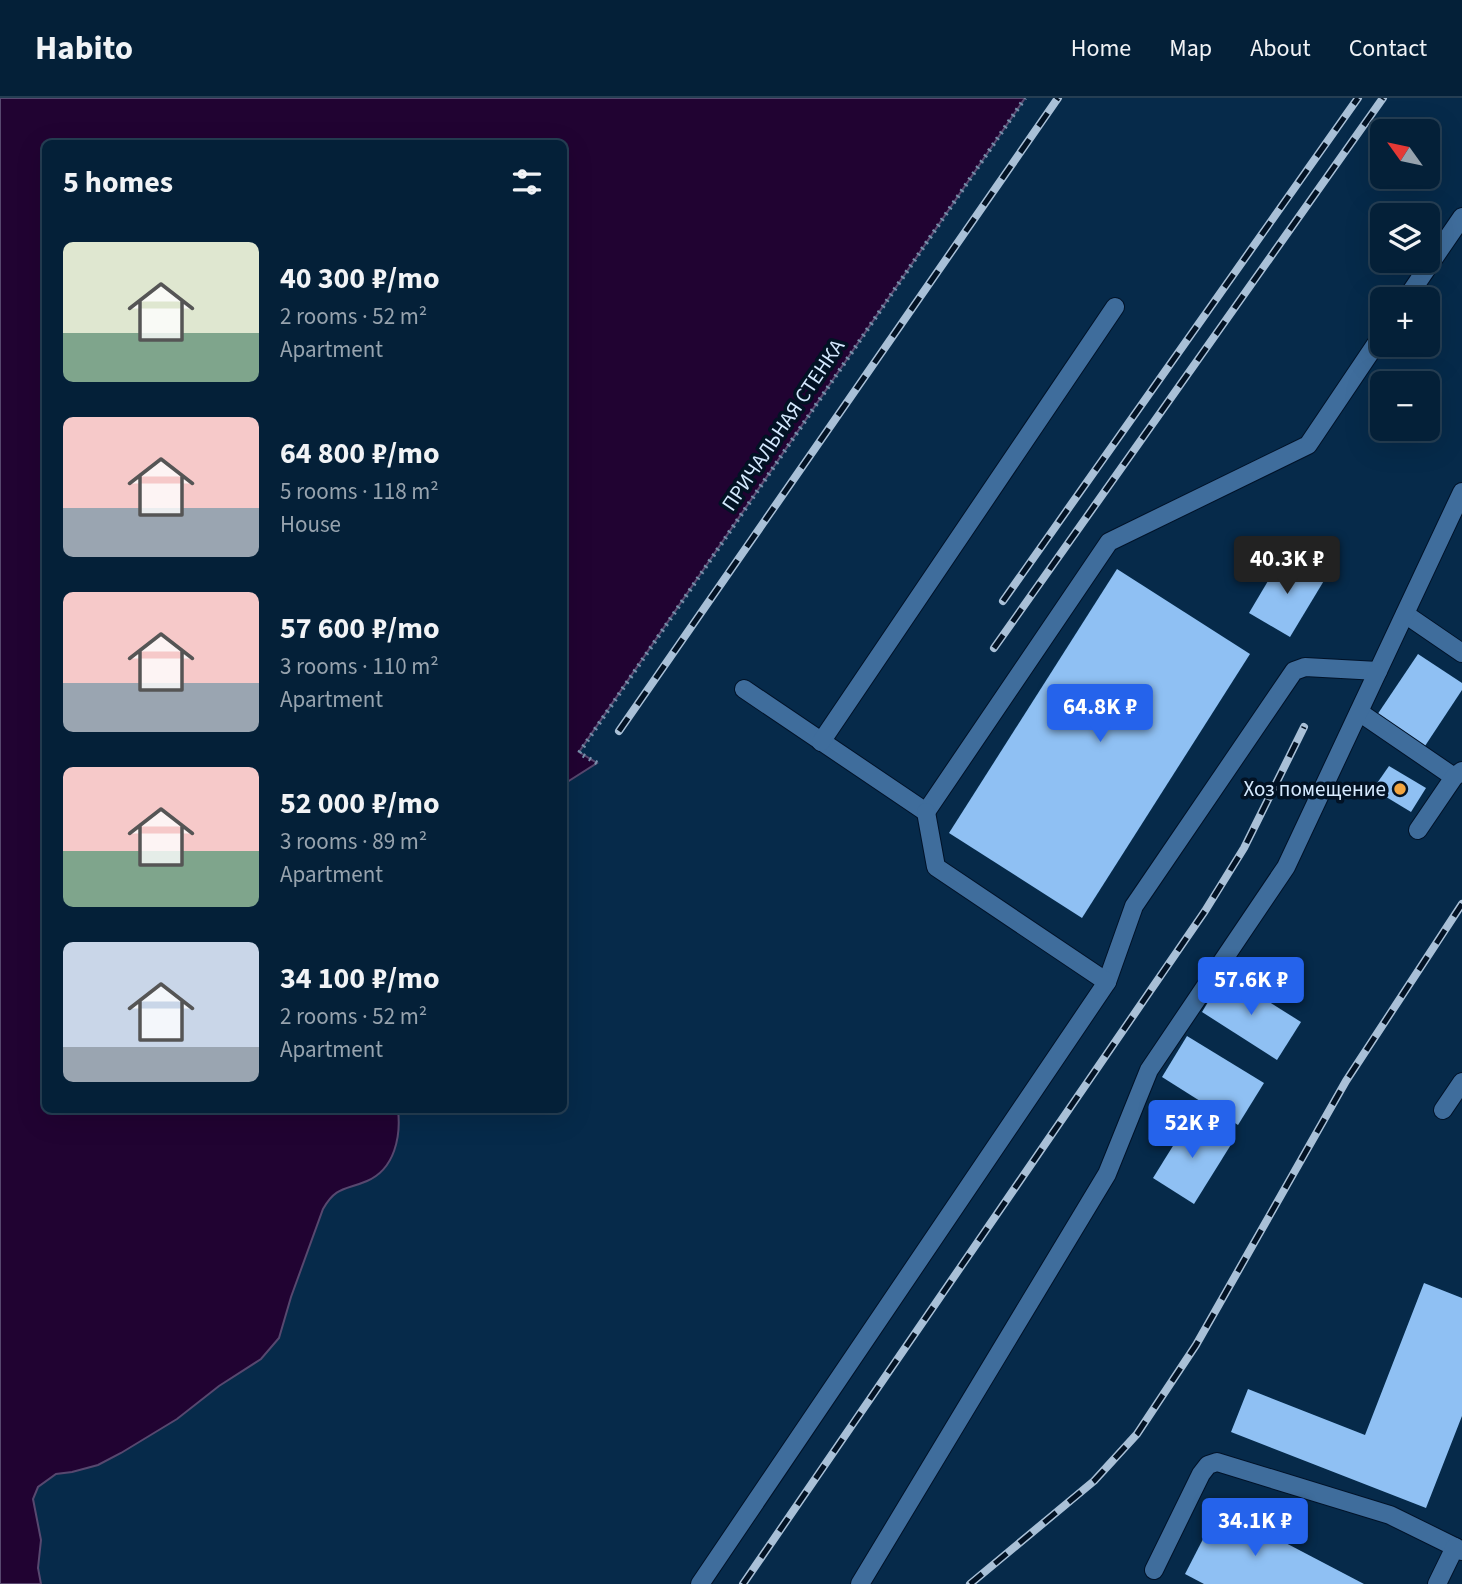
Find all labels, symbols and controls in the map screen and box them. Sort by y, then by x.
text: Habito [35,25,133,72]
text: Home [1071,31,1131,66]
text: Map [1169,31,1212,66]
text: About [1250,31,1311,66]
text: Contact [1349,31,1427,66]
north arrow [1370,119,1440,189]
map controls [1370,119,1440,441]
text: 5 homes [63,161,173,204]
icon: filters [508,163,546,201]
button: layers [1370,203,1440,273]
text: 40 300 ₽/mo [280,257,440,300]
icon: home [119,270,203,354]
button: + [1370,287,1440,357]
text: 2 rooms · 52 m² [280,300,427,333]
text: Apartment [280,333,383,366]
street label: ПРИЧАЛЬНАЯ СТЕНКА [714,333,852,517]
button: − [1370,371,1440,441]
text: 64 800 ₽/mo [280,432,440,475]
icon: home [119,445,203,529]
text: 5 rooms · 118 m² [280,475,439,508]
text: House [280,508,341,541]
pin: 40.3K ₽ [1222,536,1352,596]
text: 40.3K ₽ [1250,542,1324,575]
text: 57 600 ₽/mo [280,607,440,650]
icon: home [119,620,203,704]
text: 3 rooms · 110 m² [280,650,439,683]
text: Apartment [280,683,383,716]
pin: 64.8K ₽ [1035,684,1165,744]
text: 64.8K ₽ [1063,690,1137,723]
place label: Хоз помещение [1243,774,1386,804]
marker: Хоз помещение [1392,781,1408,797]
text: 52 000 ₽/mo [280,782,440,825]
icon: home [119,795,203,879]
text: 3 rooms · 89 m² [280,825,427,858]
text: Apartment [280,858,383,891]
text: 34 100 ₽/mo [280,957,440,1000]
pin: 57.6K ₽ [1186,958,1316,1017]
text: 57.6K ₽ [1214,963,1288,996]
icon: home [119,970,203,1054]
text: 2 rooms · 52 m² [280,1000,427,1033]
text: Apartment [280,1033,383,1066]
pin: 52K ₽ [1143,1100,1241,1160]
text: 52K ₽ [1164,1106,1220,1139]
pin: 34.1K ₽ [1190,1498,1320,1558]
text: 34.1K ₽ [1218,1504,1292,1537]

